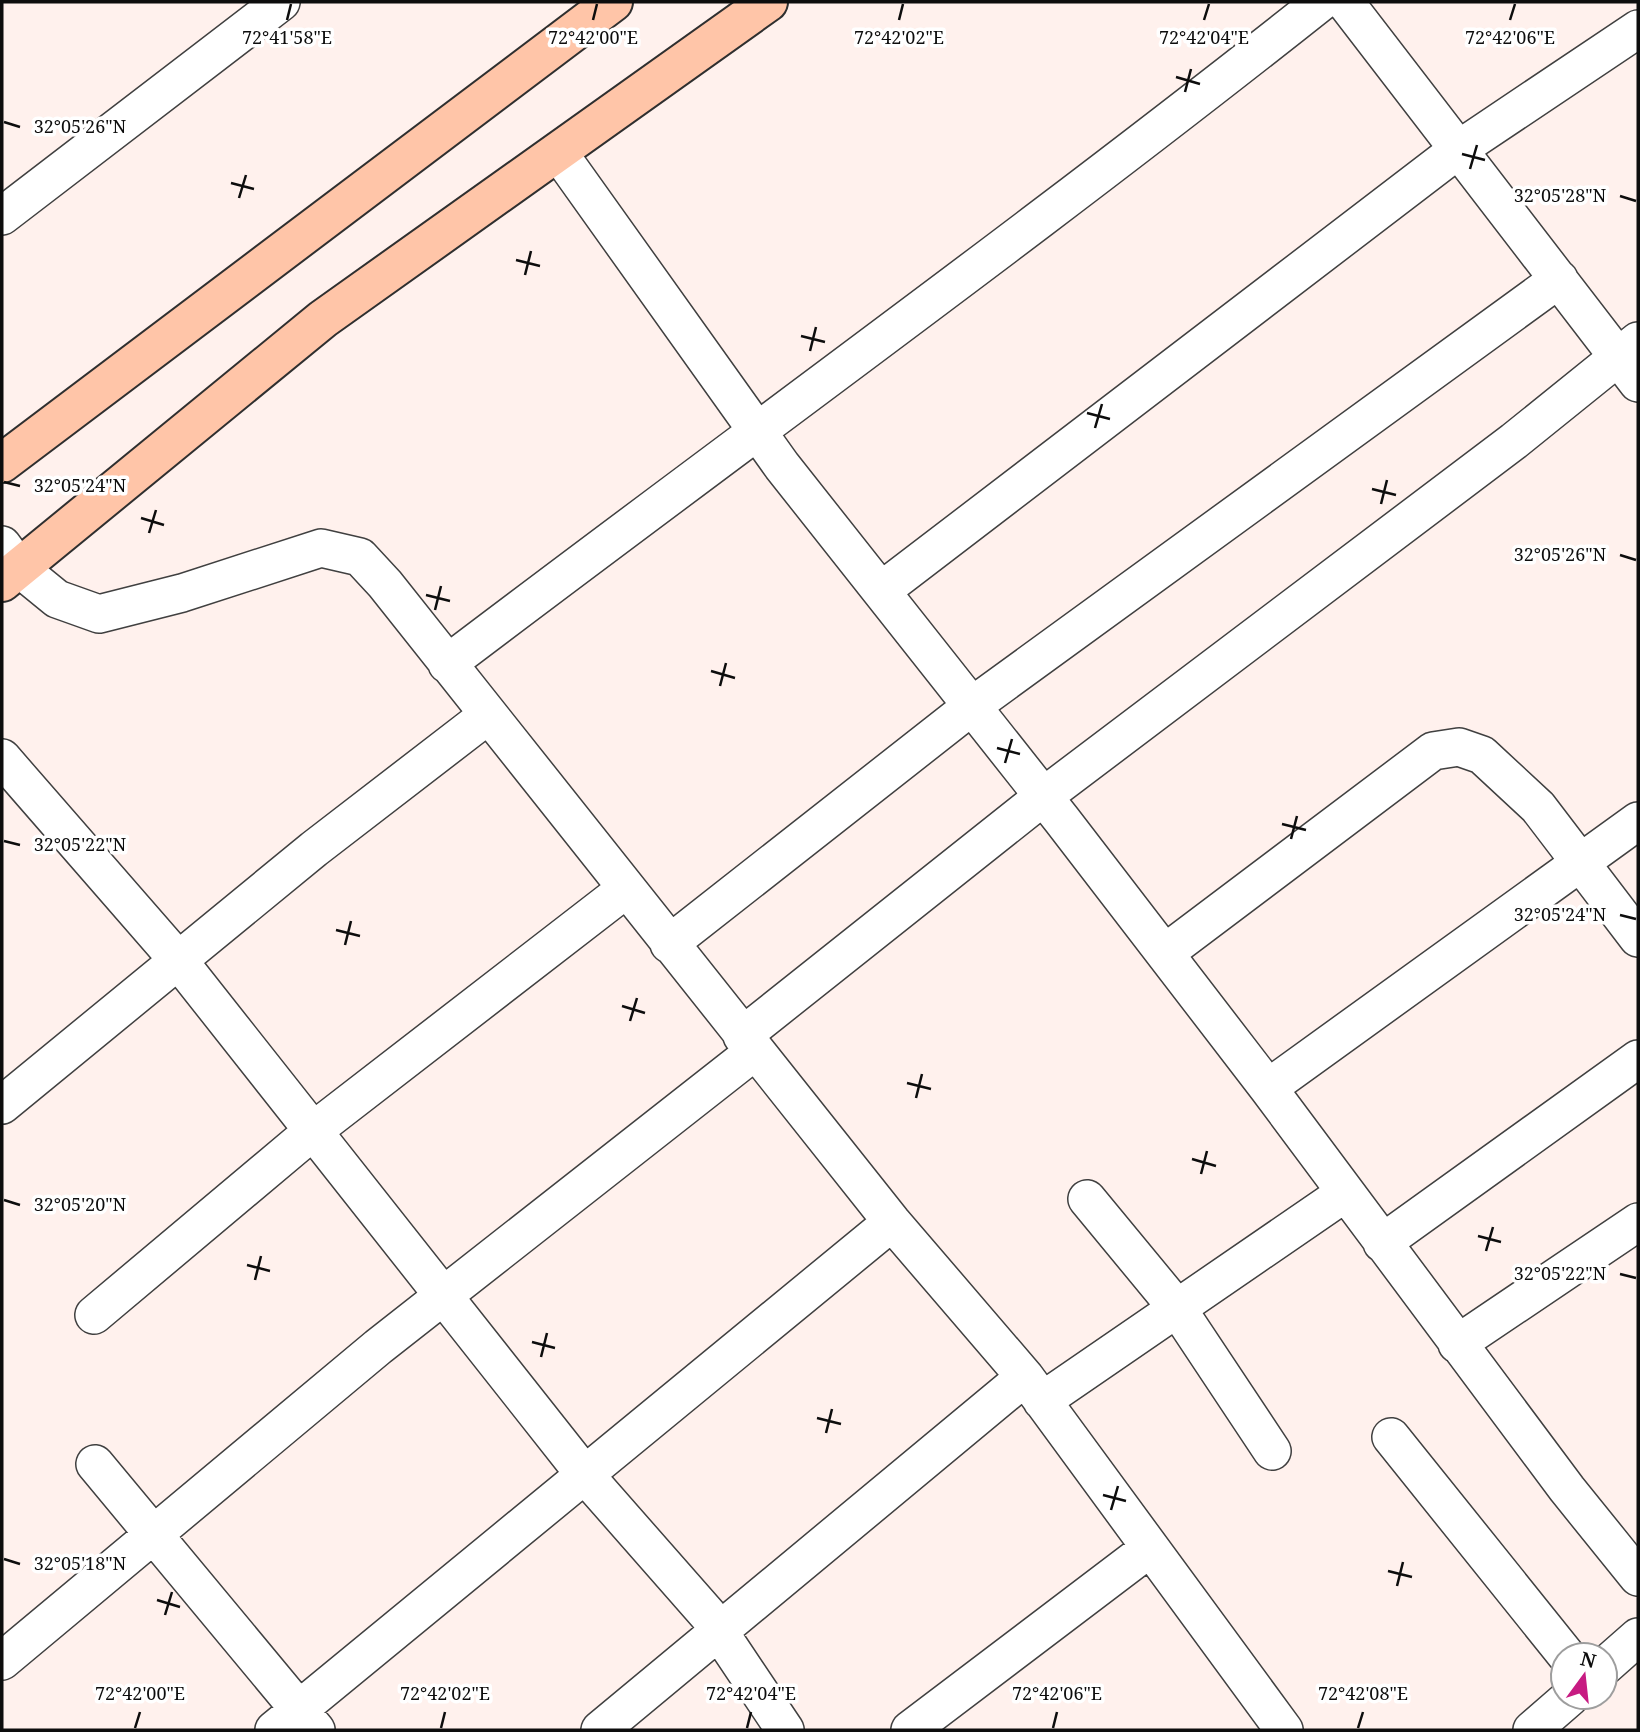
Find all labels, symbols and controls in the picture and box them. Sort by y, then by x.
text: 72°41'58"E [242,25,332,49]
text: 72°42'00"E [548,25,638,49]
text: 72°42'02"E [854,25,944,49]
text: 72°42'04"E [1159,25,1249,49]
text: 72°42'06"E [1465,25,1555,49]
text: 32°05'26"N [34,114,127,138]
text: 32°05'28"N [1514,183,1607,207]
text: 32°05'24"N [34,473,127,497]
text: 32°05'26"N [1514,542,1607,566]
text: 32°05'22"N [34,832,127,856]
text: 32°05'24"N [1514,902,1607,926]
text: 32°05'20"N [34,1192,127,1216]
text: 32°05'22"N [1514,1261,1607,1285]
text: 32°05'18"N [34,1551,127,1575]
north arrow [1549,1641,1619,1711]
text: N [1578,1645,1599,1674]
text: 72°42'00"E [95,1681,185,1705]
text: 72°42'02"E [400,1681,490,1705]
text: 72°42'04"E [706,1681,796,1705]
text: 72°42'06"E [1012,1681,1102,1705]
text: 72°42'08"E [1318,1681,1408,1705]

